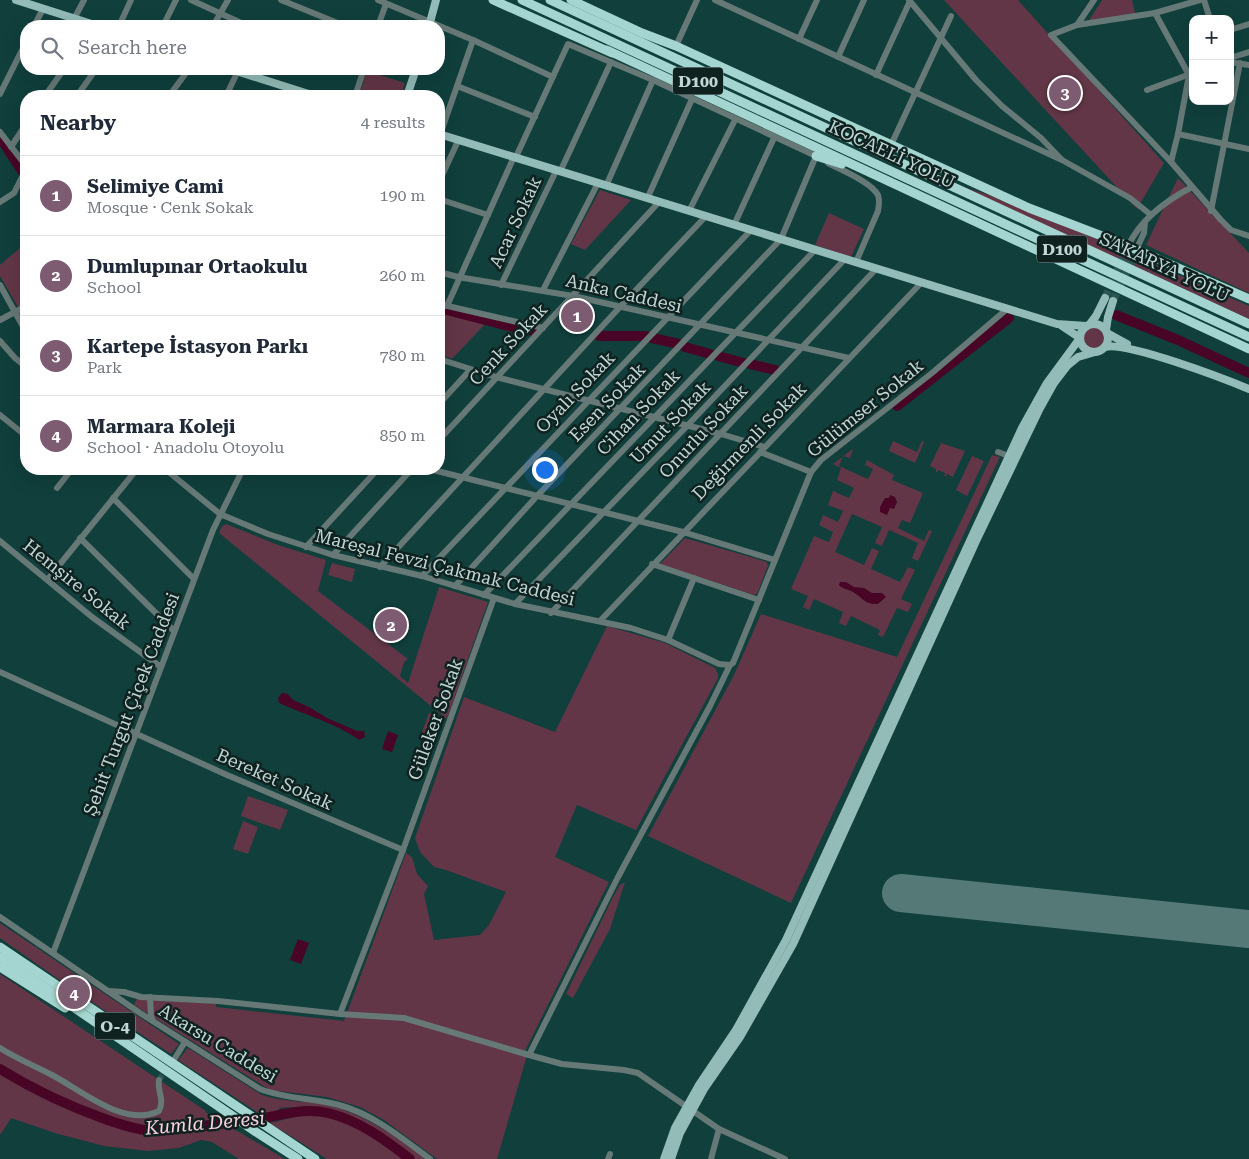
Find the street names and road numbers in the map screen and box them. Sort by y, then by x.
road number: D100 [673,68,723,94]
street label: KOCAELİ YOLU [825,115,959,193]
street label: Acar Sokak [485,173,545,271]
street label: SAKARYA YOLU [1097,228,1233,306]
road number: D100 [1037,235,1087,262]
street label: Anka Caddesi [564,269,684,317]
street label: Cenk Sokak [465,299,551,389]
street label: Oyalı Sokak [531,347,619,437]
street label: Gülümser Sokak [803,355,927,461]
street label: Esen Sokak [564,358,650,446]
street label: Cihan Sokak [592,365,684,459]
street label: Umut Sokak [625,376,715,468]
street label: Değirmenli Sokak [688,378,810,504]
street label: Onurlu Sokak [654,380,752,482]
street label: Mareşal Fevzi Çakmak Caddesi [313,525,577,610]
street label: Hemşire Sokak [19,534,135,634]
street label: Şehit Turgut Çiçek Caddesi [79,589,183,818]
street label: Güleker Sokak [403,655,467,783]
street label: Bereket Sokak [213,744,337,814]
street label: Akarsu Caddesi [155,999,281,1087]
road number: O-4 [95,1012,135,1040]

